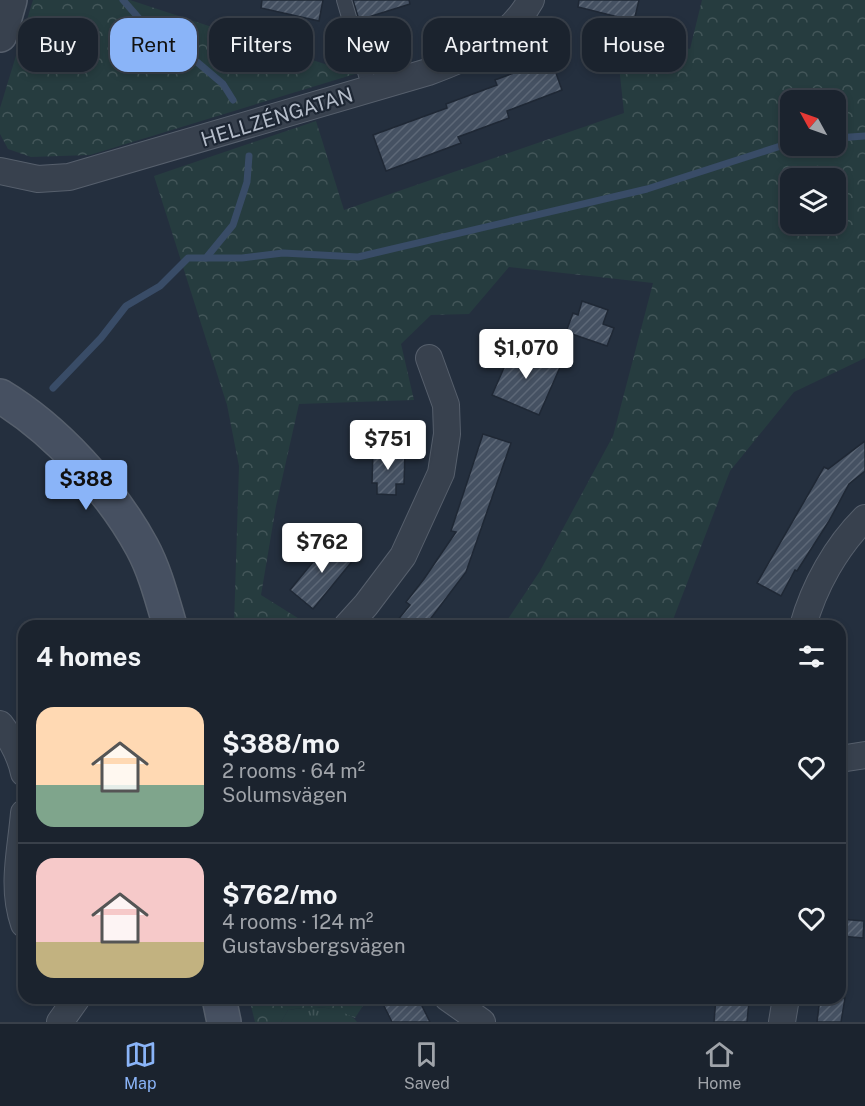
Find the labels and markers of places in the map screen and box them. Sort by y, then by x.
pin: $1,070 [477,329,575,380]
pin: $751 [352,420,424,471]
pin: $388 [50,460,122,511]
pin: $762 [286,523,358,574]

